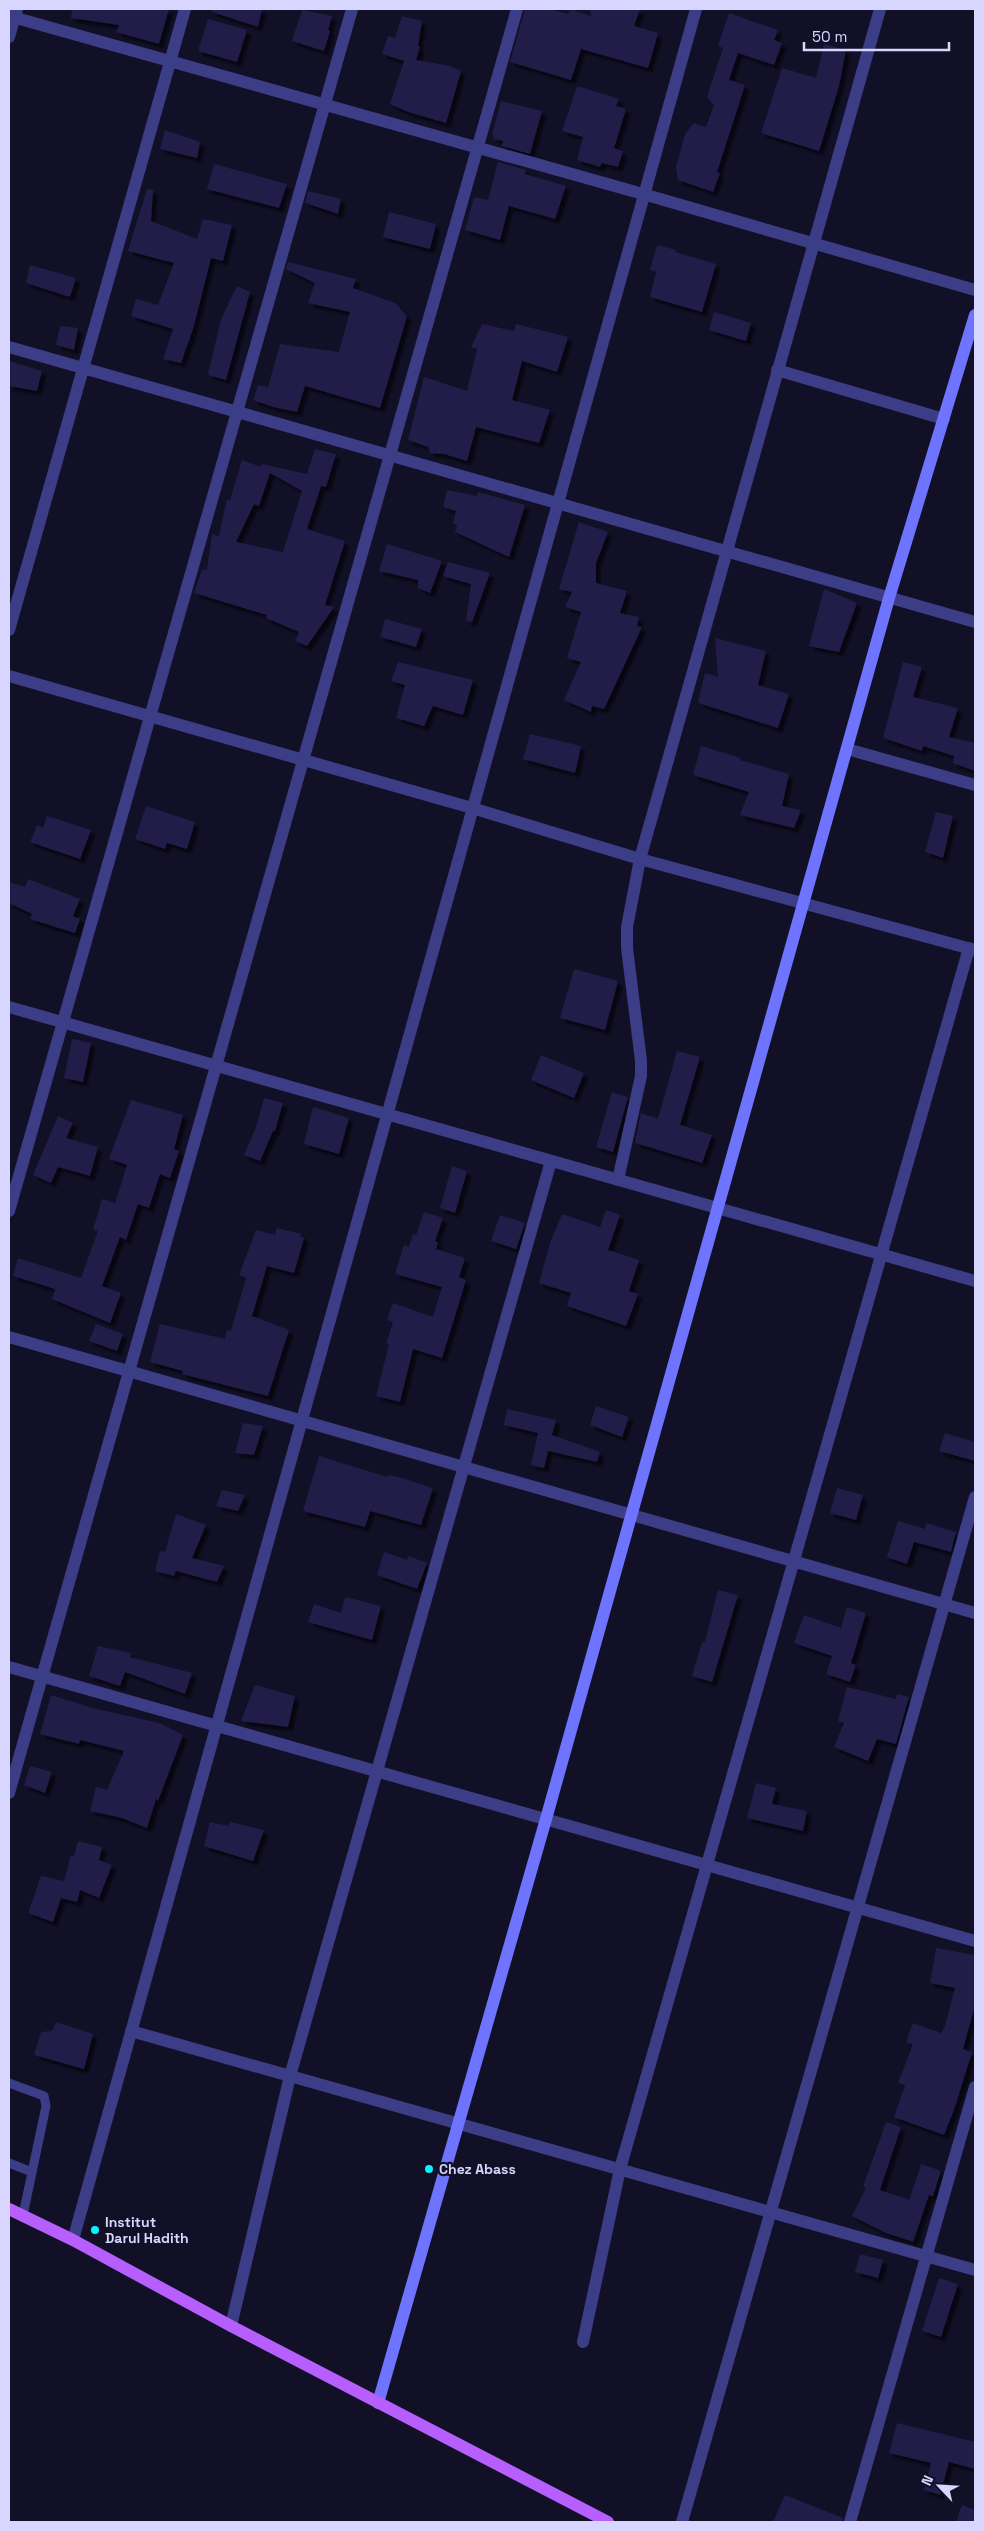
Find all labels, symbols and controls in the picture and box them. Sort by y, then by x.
scale bar [804,20,949,52]
text: 50 m [812,27,847,46]
place label: Chez Abass [439,2160,516,2178]
marker: Chez Abass [423,2163,435,2175]
place label: Institut Darul Hadith [105,2213,189,2247]
marker: Institut Darul Hadith [89,2224,101,2236]
north arrow [914,2461,964,2511]
text: N [917,2472,937,2489]

